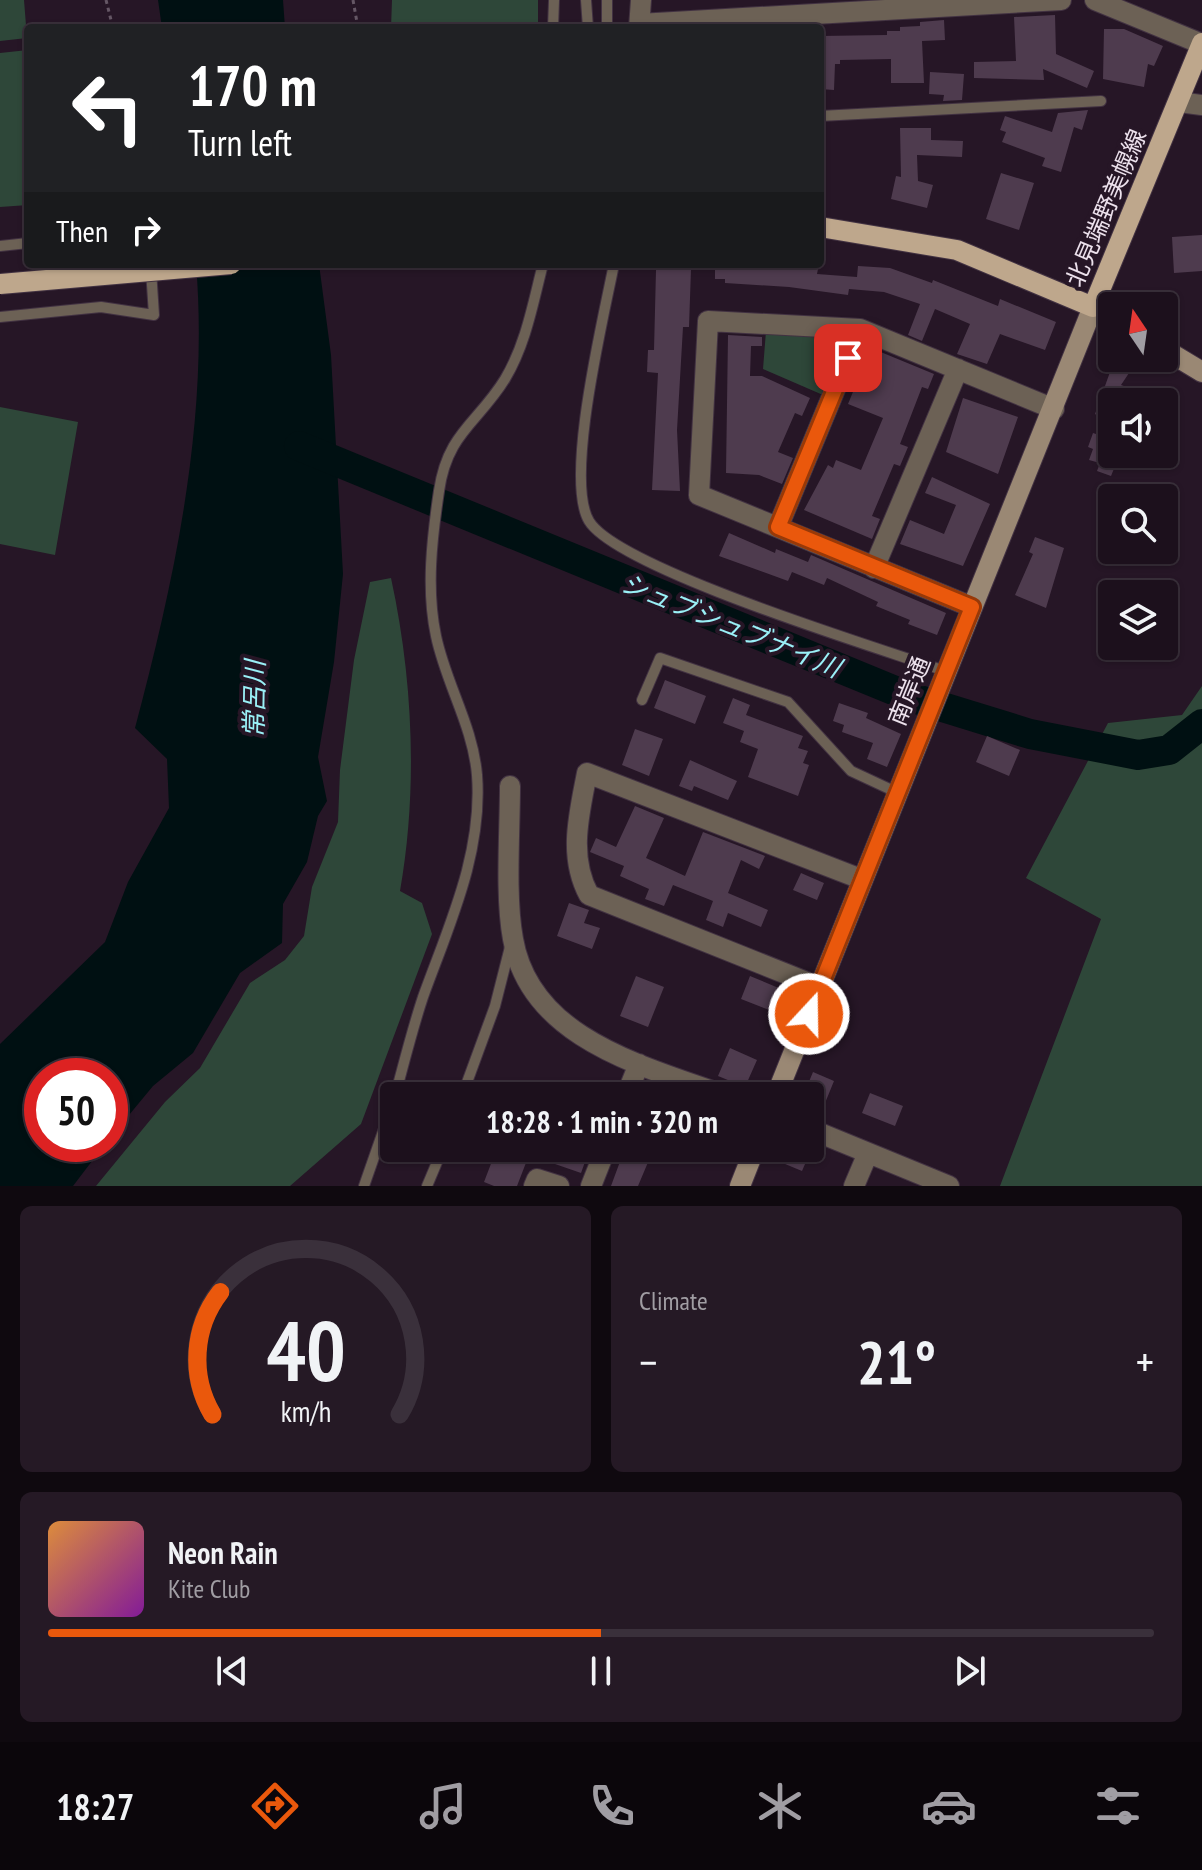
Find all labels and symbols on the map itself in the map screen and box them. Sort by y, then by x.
street label: 北見端野美幌線 [1059,125,1153,291]
north arrow [1098,292,1178,372]
pin [814,324,882,392]
water label: シュブシュブナイ川 [616,566,848,685]
street label: 南岸通 [881,652,937,730]
water label: 常呂川 [237,657,271,738]
position arrow [767,972,851,1056]
speed limit sign: 50 [24,1058,128,1162]

